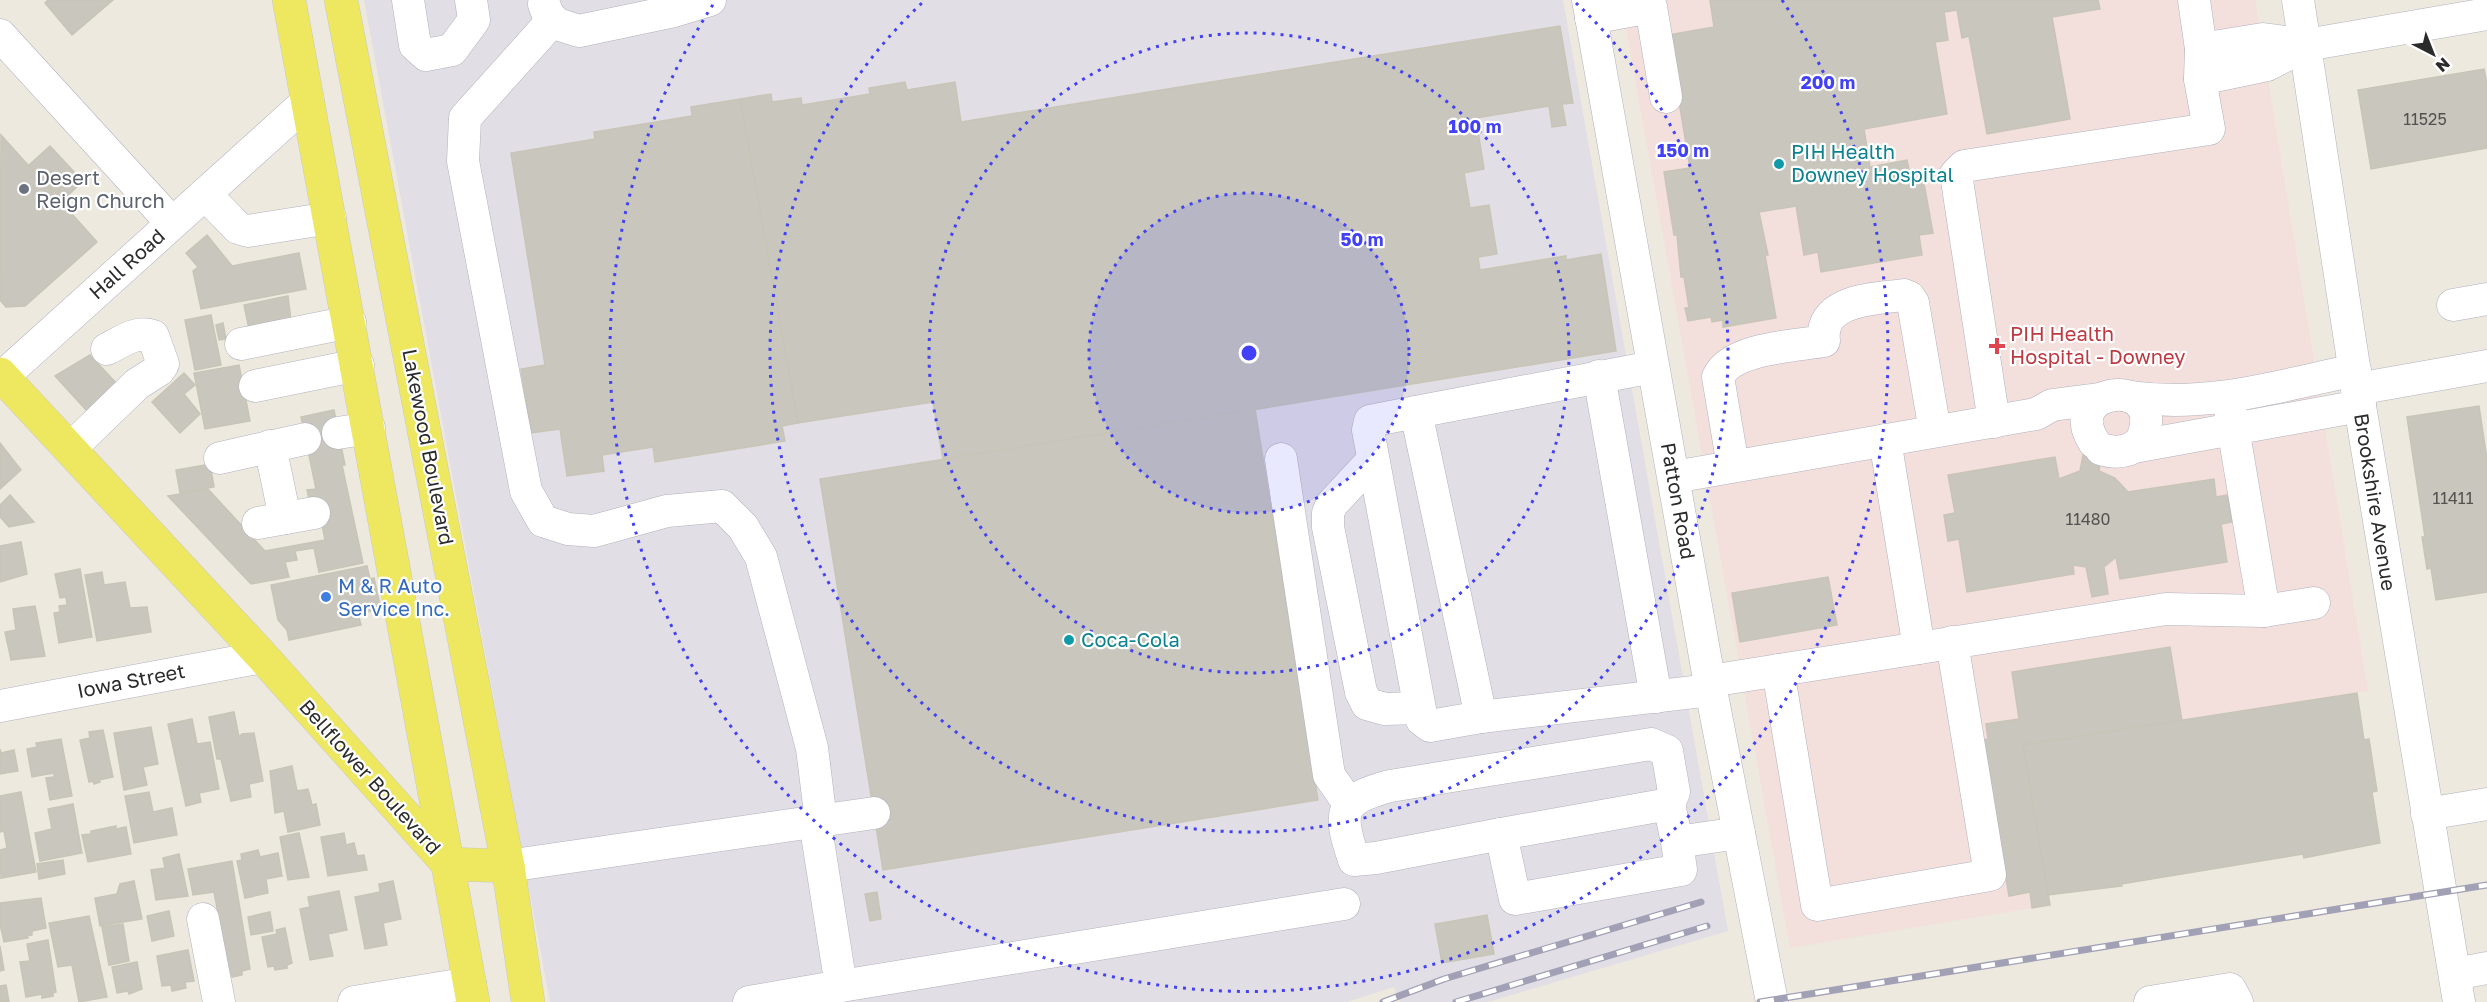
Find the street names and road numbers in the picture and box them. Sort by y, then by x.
street label: Hall Road [84,223,169,303]
street label: Lakewood Boulevard [398,347,460,547]
street label: Brookshire Avenue [2350,411,2402,592]
street label: Patton Road [1657,441,1701,561]
street label: Iowa Street [75,658,187,702]
street label: Bellflower Boulevard [295,694,447,859]

